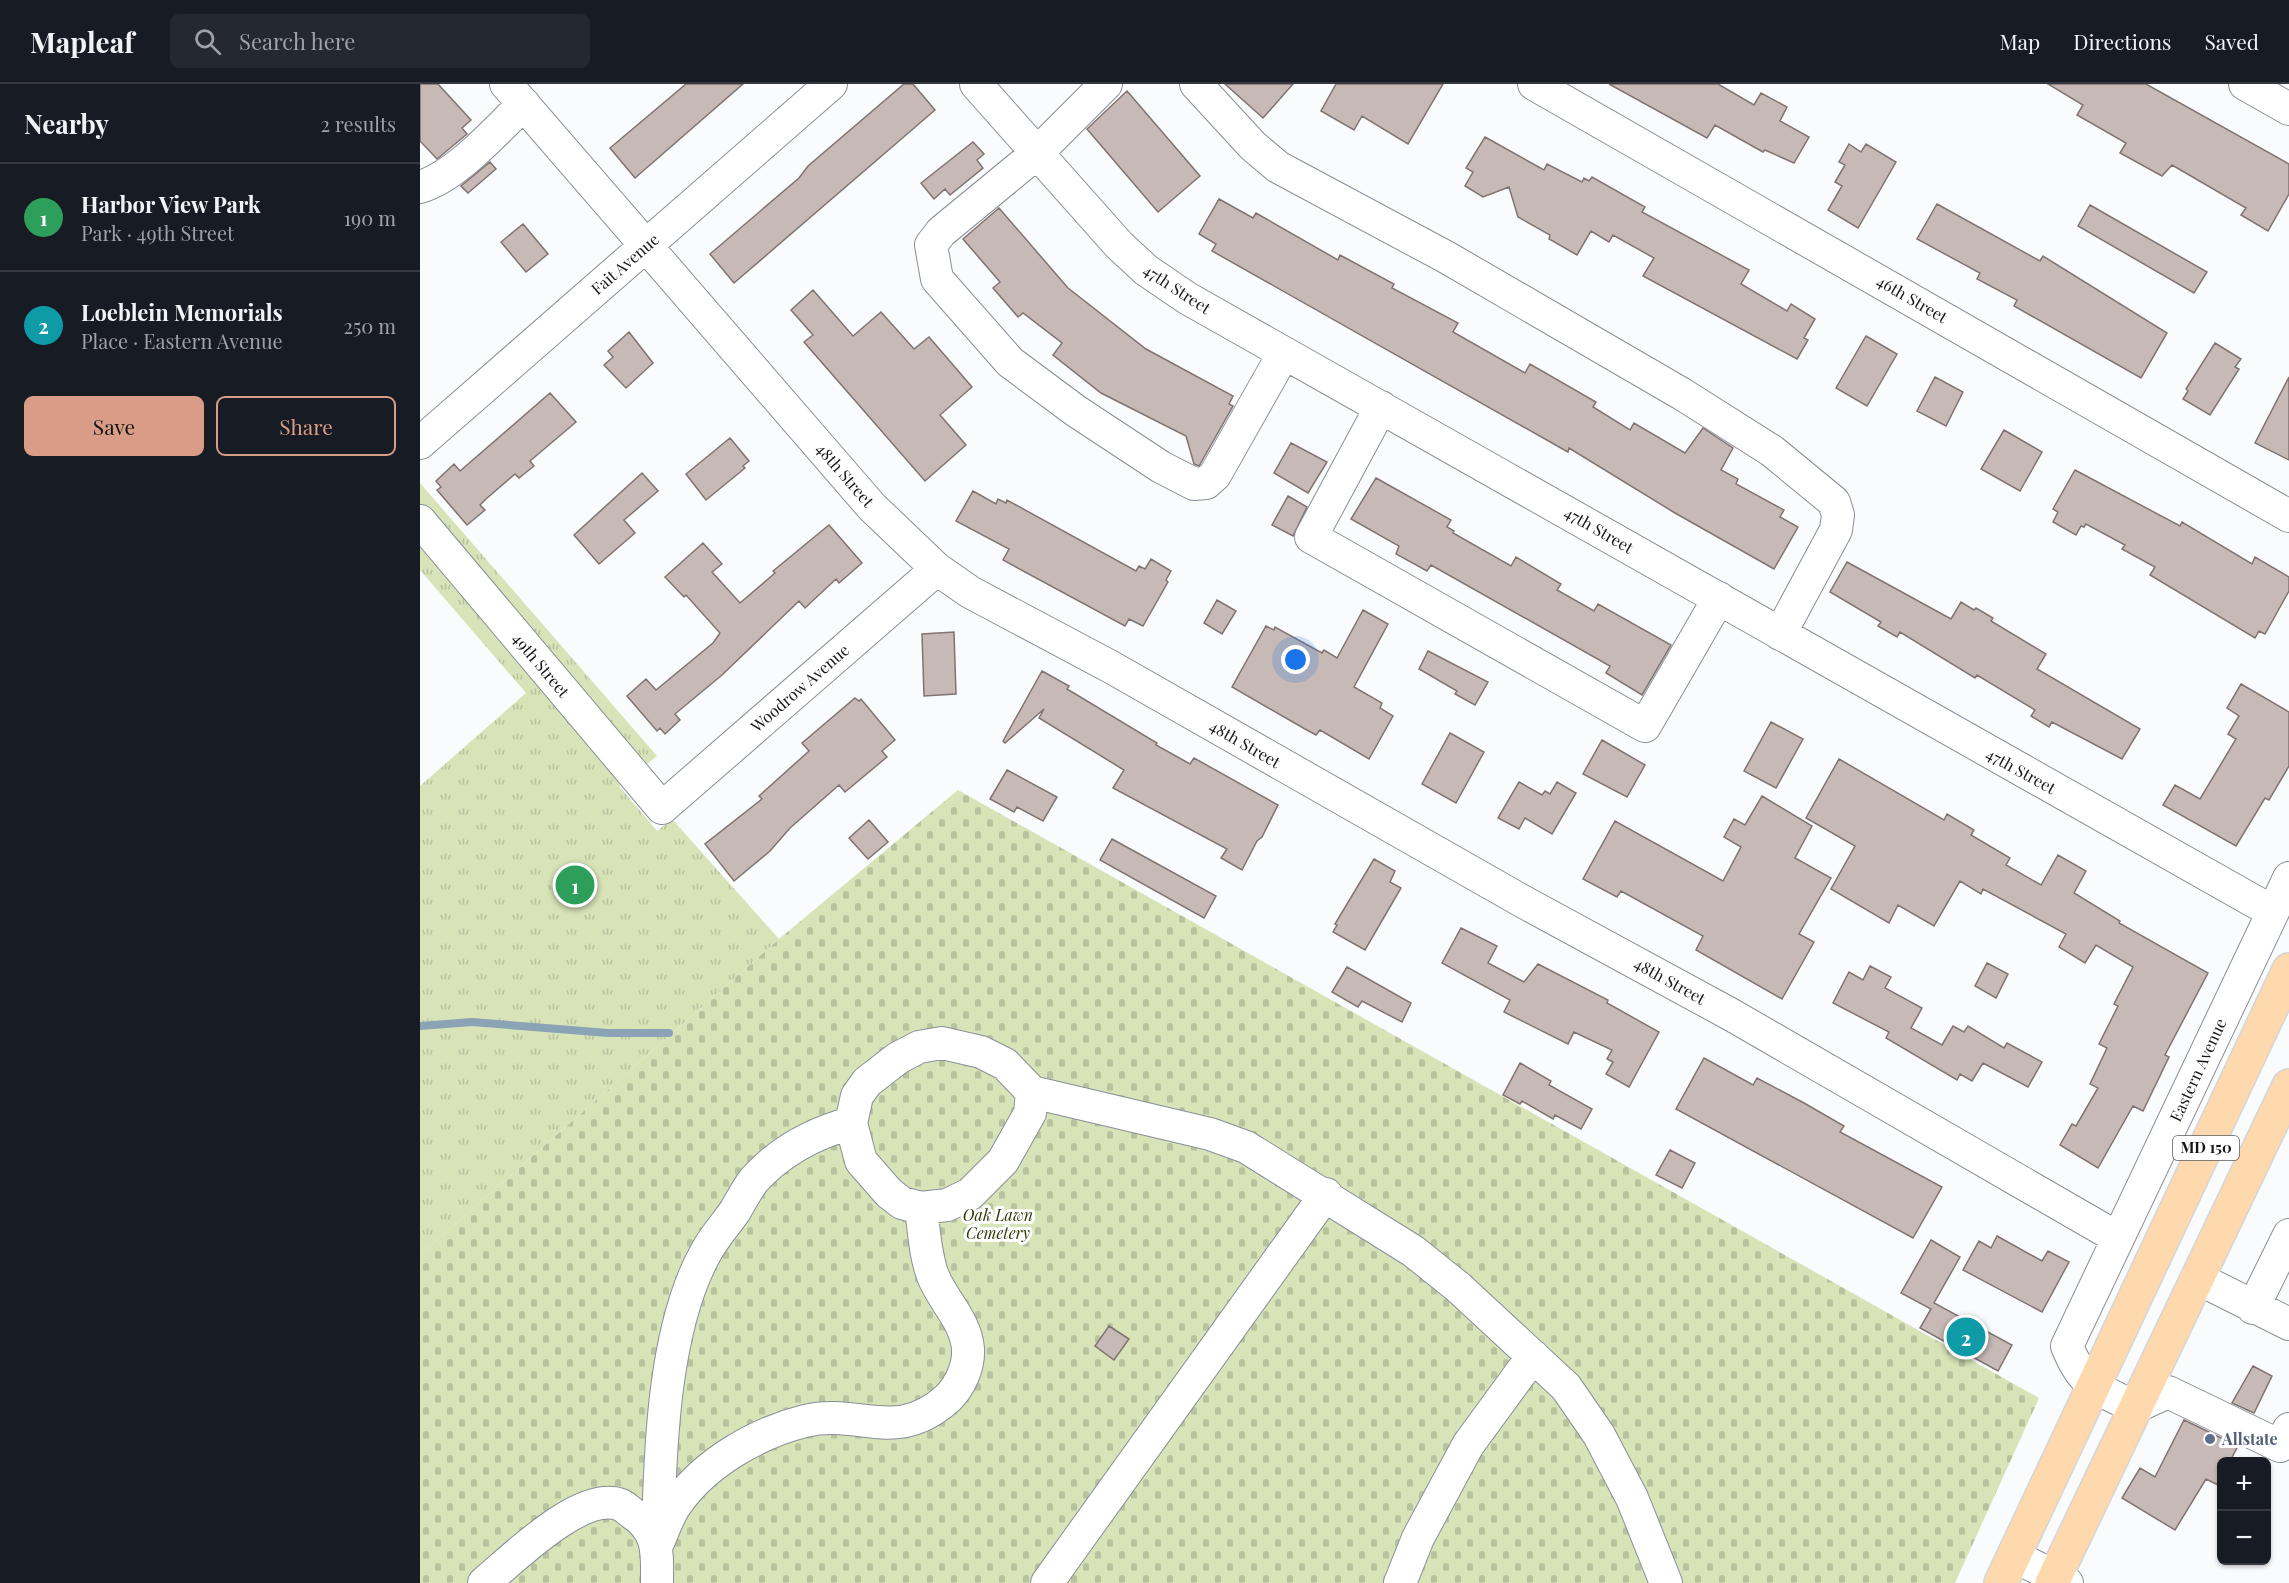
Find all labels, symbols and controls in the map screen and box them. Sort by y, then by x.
search box [170,14,590,68]
text: Mapleaf [30,23,134,60]
icon: search [191,25,224,58]
text: Search here [239,26,355,56]
text: Map [1999,27,2040,55]
text: Directions [2073,27,2171,55]
text: Saved [2204,27,2259,55]
text: Nearby [24,106,109,141]
text: 2 results [321,110,396,137]
text: Harbor View Park [81,189,261,219]
text: 1 [40,204,47,231]
text: 190 m [344,204,396,231]
text: Park · 49th Street [81,219,234,246]
street label: Fait Avenue [586,228,663,299]
street label: 47th Street [1140,259,1215,318]
street label: 46th Street [1873,270,1952,327]
text: Loeblein Memorials [81,297,283,327]
text: 2 [38,312,49,339]
text: 250 m [343,312,396,339]
text: Place · Eastern Avenue [81,327,283,354]
button: Save [24,396,204,456]
button: Share [216,396,396,456]
street label: 48th Street [812,438,879,511]
street label: 47th Street [1561,501,1638,558]
street label: 49th Street [508,628,575,702]
street label: Woodrow Avenue [745,639,853,737]
your location [1281,645,1310,674]
street label: 48th Street [1206,715,1285,772]
street label: 47th Street [1983,743,2060,798]
pin: 1 [556,862,594,908]
street label: 48th Street [1631,952,1710,1009]
street label: Eastern Avenue [2164,1015,2231,1125]
road number: MD 150 [2173,1136,2239,1160]
park label: Oak Lawn Cemetery [963,1204,1033,1243]
pin: 2 [1946,1314,1986,1360]
place label: Allstate [2221,1428,2278,1449]
marker: Allstate [2203,1432,2217,1446]
map controls [2217,1457,2271,1565]
button: + [2217,1457,2271,1511]
button: − [2217,1511,2271,1565]

